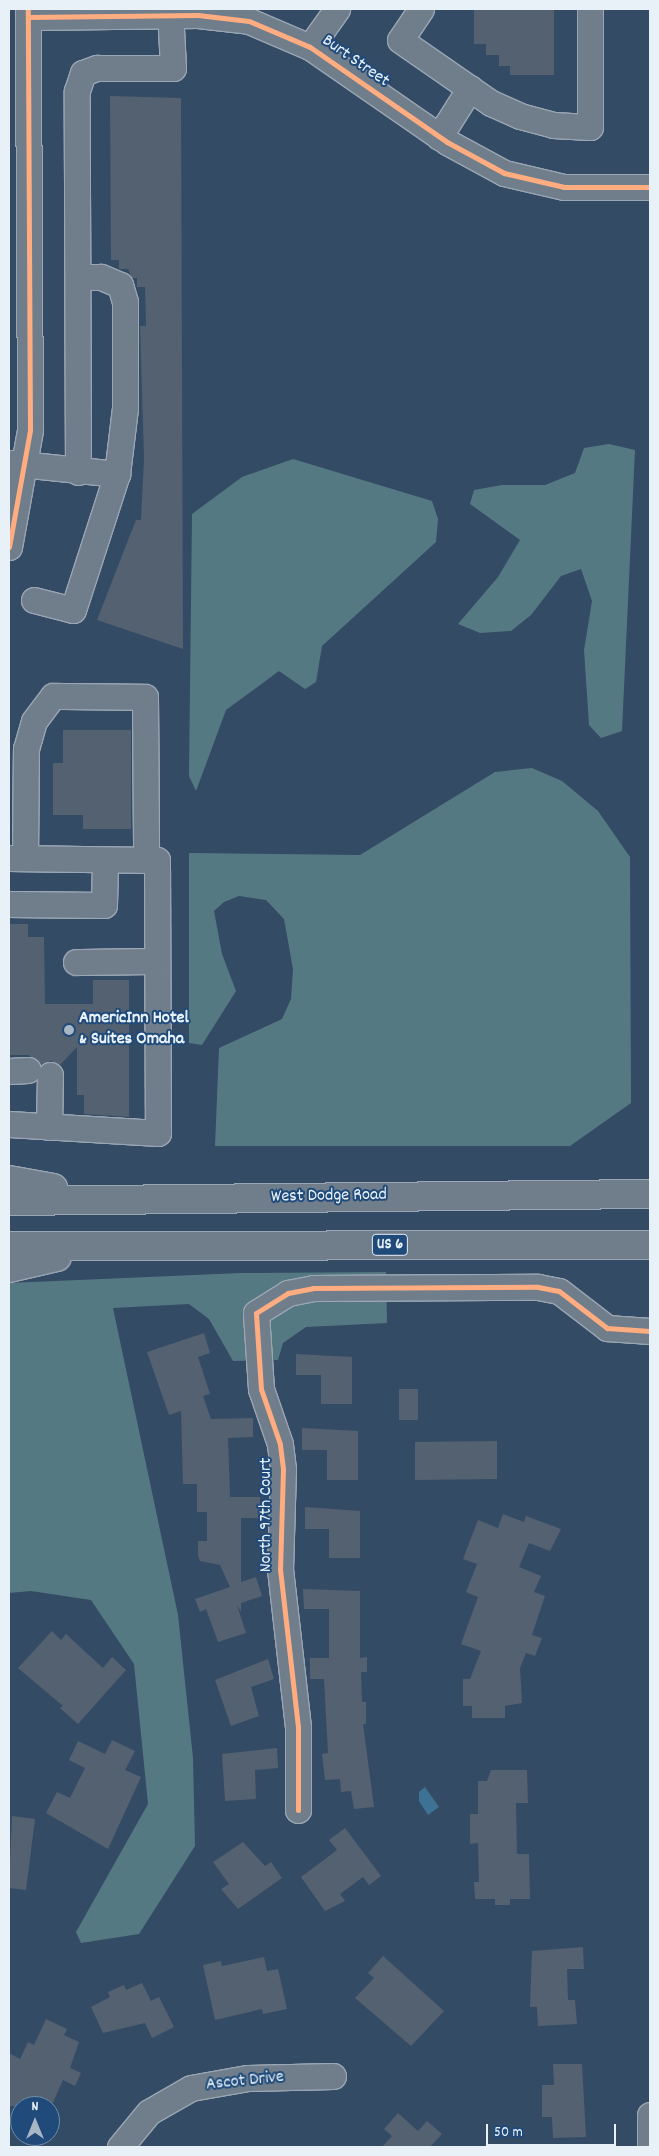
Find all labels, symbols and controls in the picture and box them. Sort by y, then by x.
street label: Burt Street [317,31,393,93]
place label: AmericInn Hotel & Suites Omaha [79,1009,189,1052]
marker: AmericInn Hotel & Suites Omaha [63,1024,75,1036]
street label: West Dodge Road [271,1185,387,1209]
road number: US 6 [371,1232,409,1258]
street label: North 97th Court [256,1458,278,1572]
street label: Ascot Drive [205,2067,285,2097]
north arrow [10,2096,60,2146]
text: N [32,2097,38,2117]
scale bar [489,2114,619,2146]
text: 50 m [494,2122,523,2144]

